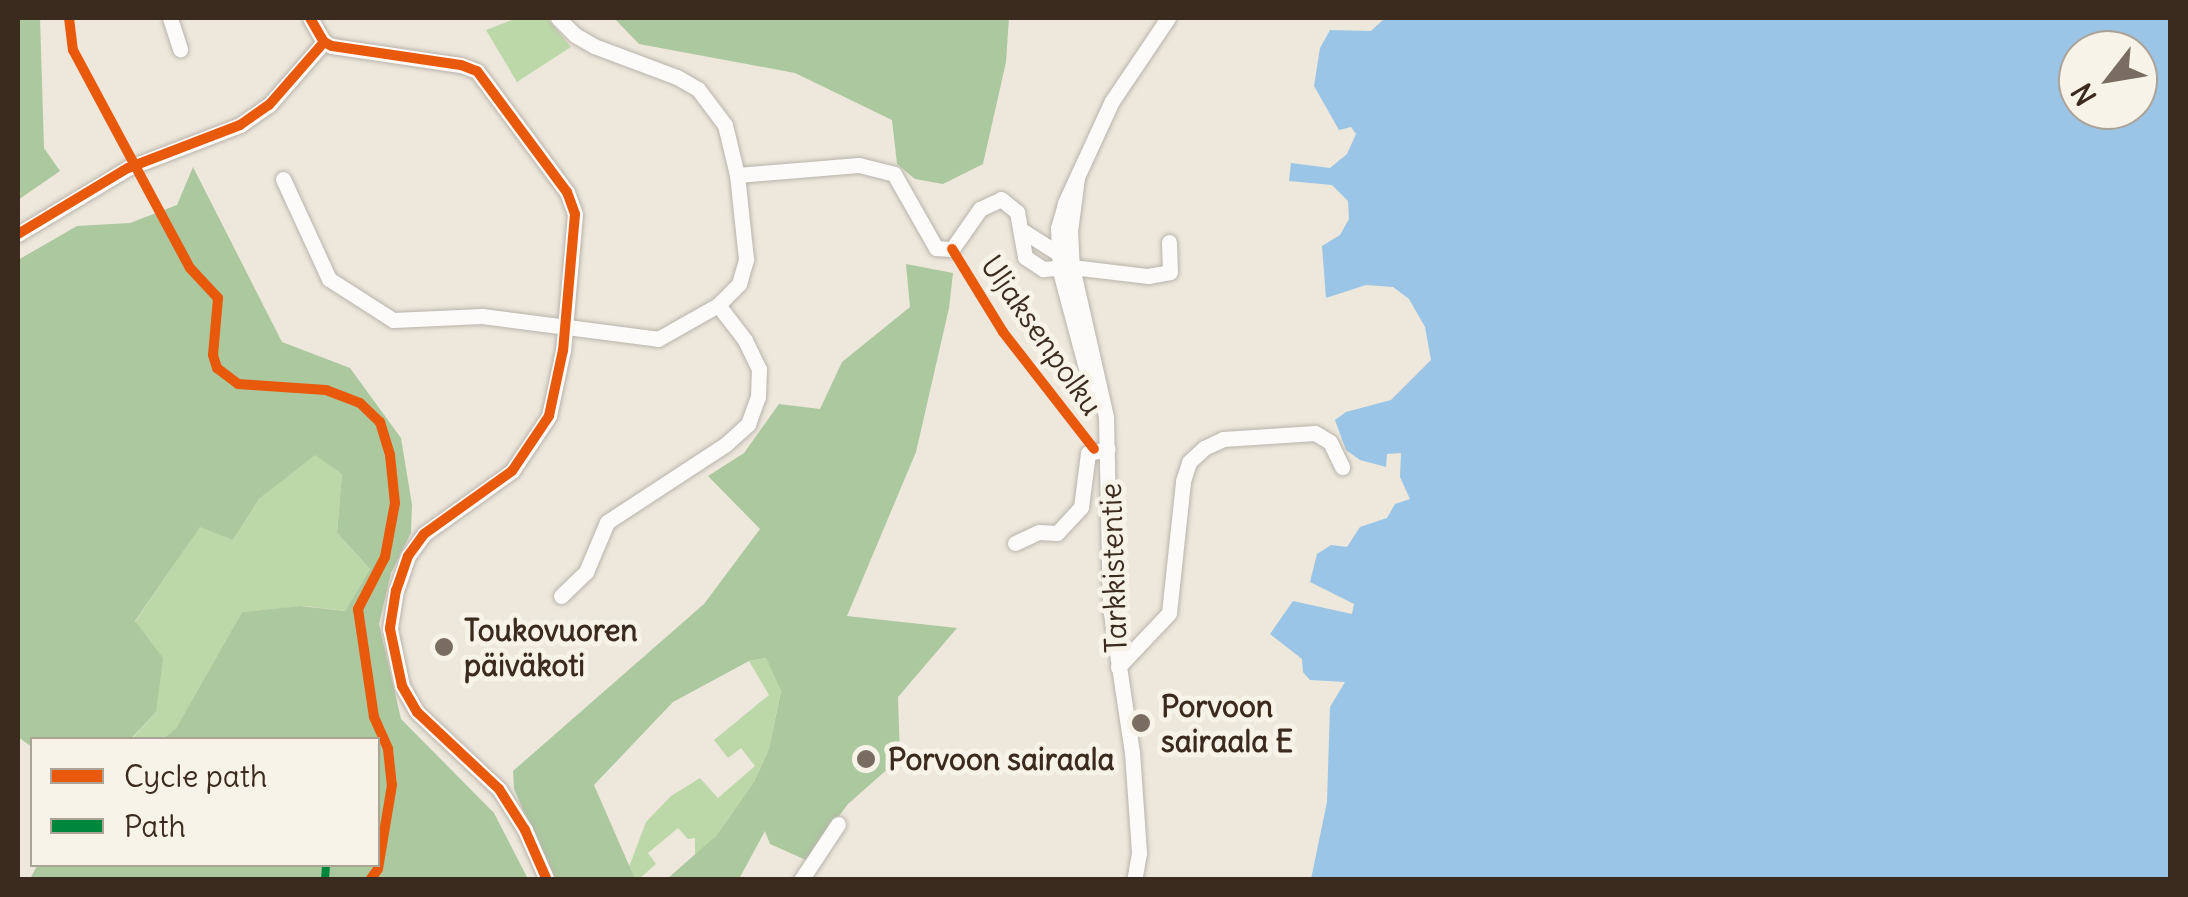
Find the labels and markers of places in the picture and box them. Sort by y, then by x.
place label: Toukovuoren päiväkoti [464,612,638,682]
marker: Toukovuoren päiväkoti [433,636,455,658]
place label: Porvoon sairaala E [1161,688,1293,758]
marker: Porvoon sairaala E [1130,712,1152,734]
place label: Porvoon sairaala [888,741,1115,777]
marker: Porvoon sairaala [853,746,879,772]

